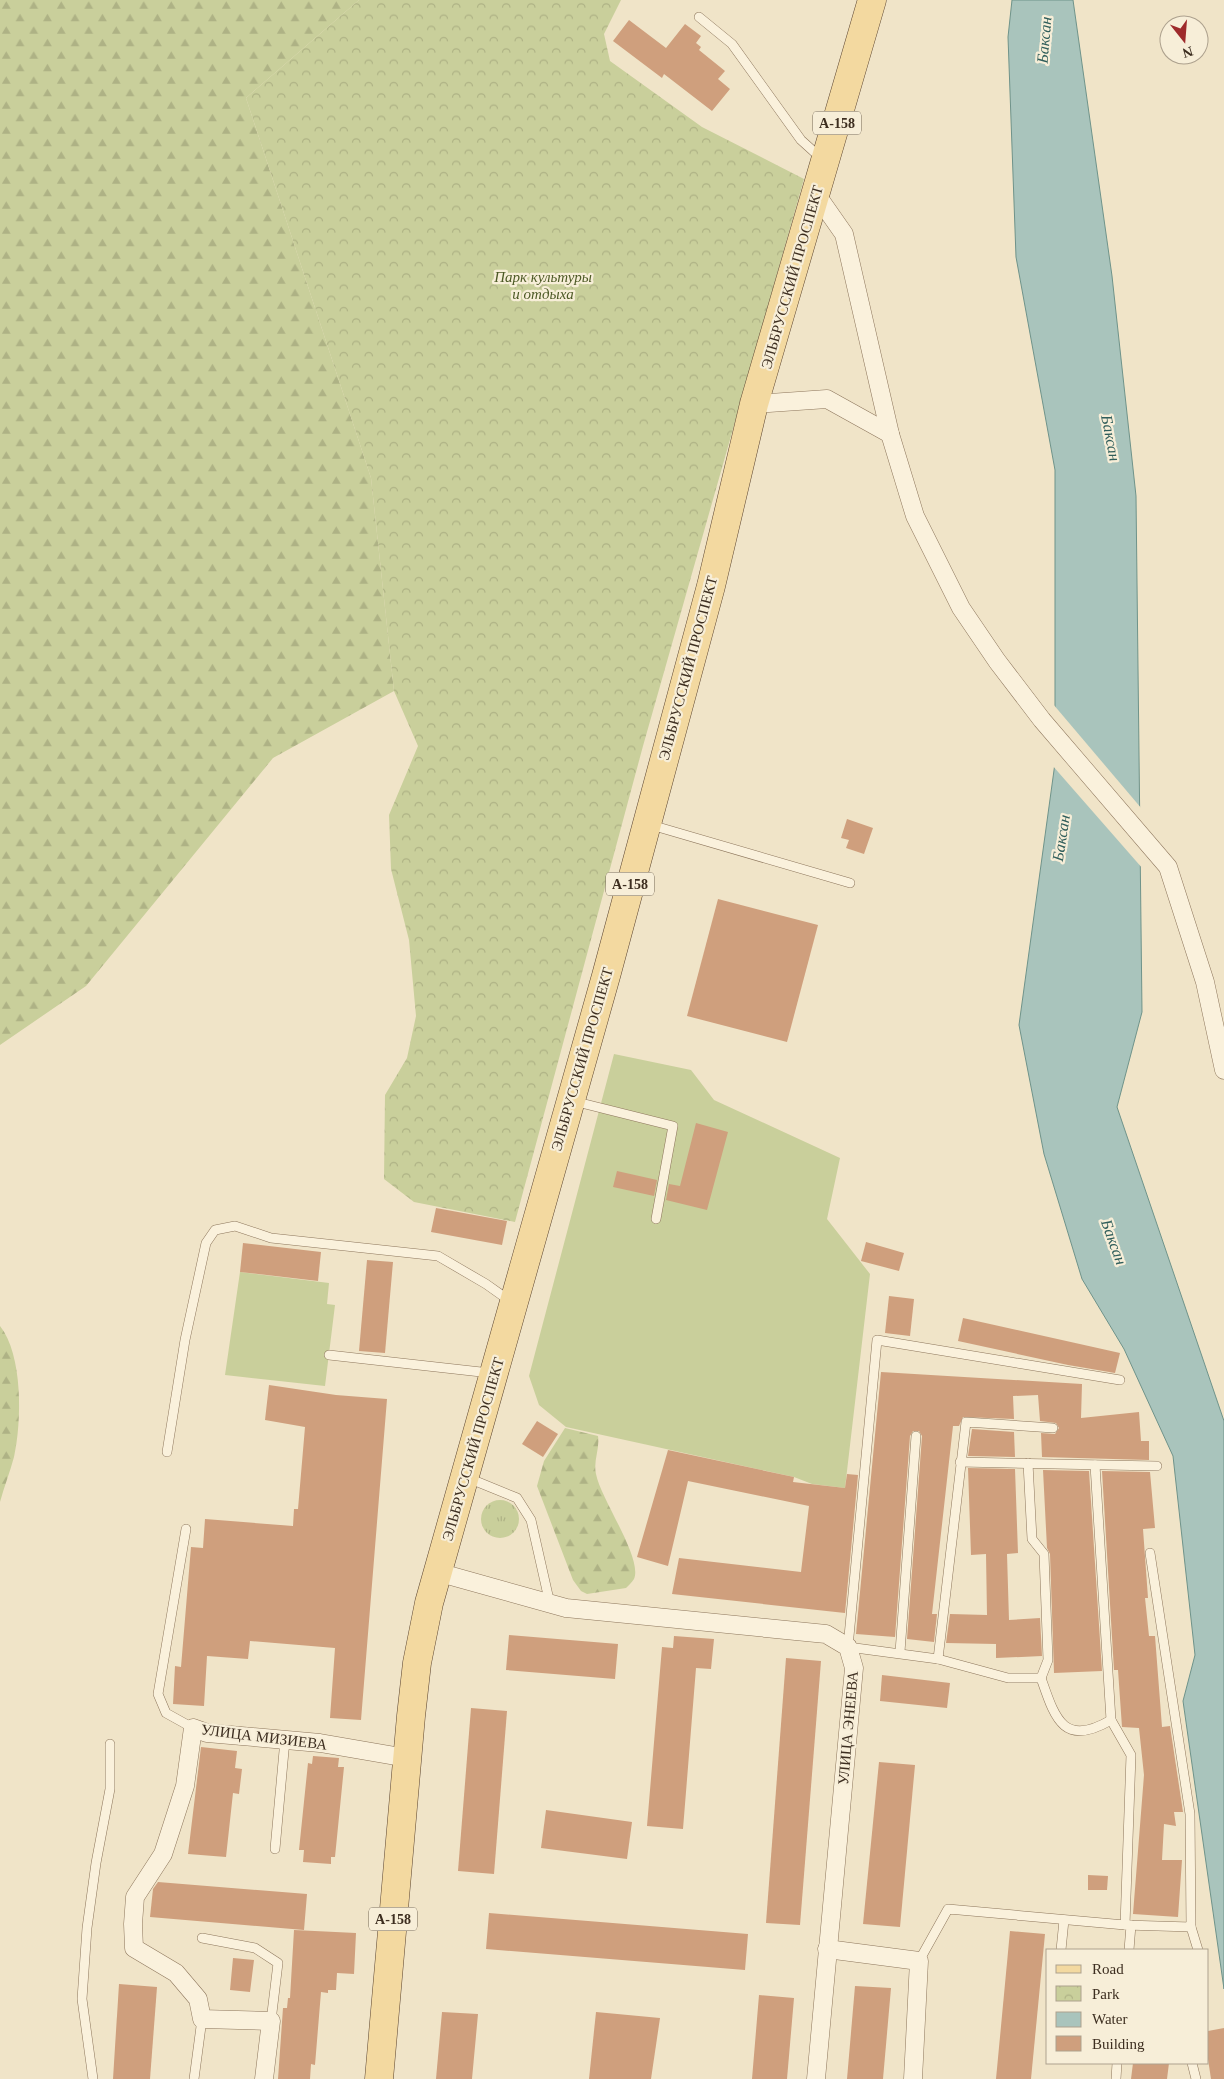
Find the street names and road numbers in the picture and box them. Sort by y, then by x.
road number: А-158 [813,112,861,134]
street label: ЭЛЬБРУССКИЙ ПРОСПЕКТ [758,184,826,370]
street label: ЭЛЬБРУССКИЙ ПРОСПЕКТ [656,574,720,762]
road number: А-158 [606,872,654,896]
street label: ЭЛЬБРУССКИЙ ПРОСПЕКТ [548,966,616,1152]
street label: ЭЛЬБРУССКИЙ ПРОСПЕКТ [439,1356,507,1542]
street label: УЛИЦА ЭНЕЕВА [835,1670,861,1786]
street label: УЛИЦА МИЗИЕВА [200,1721,328,1753]
road number: А-158 [369,1908,417,1930]

